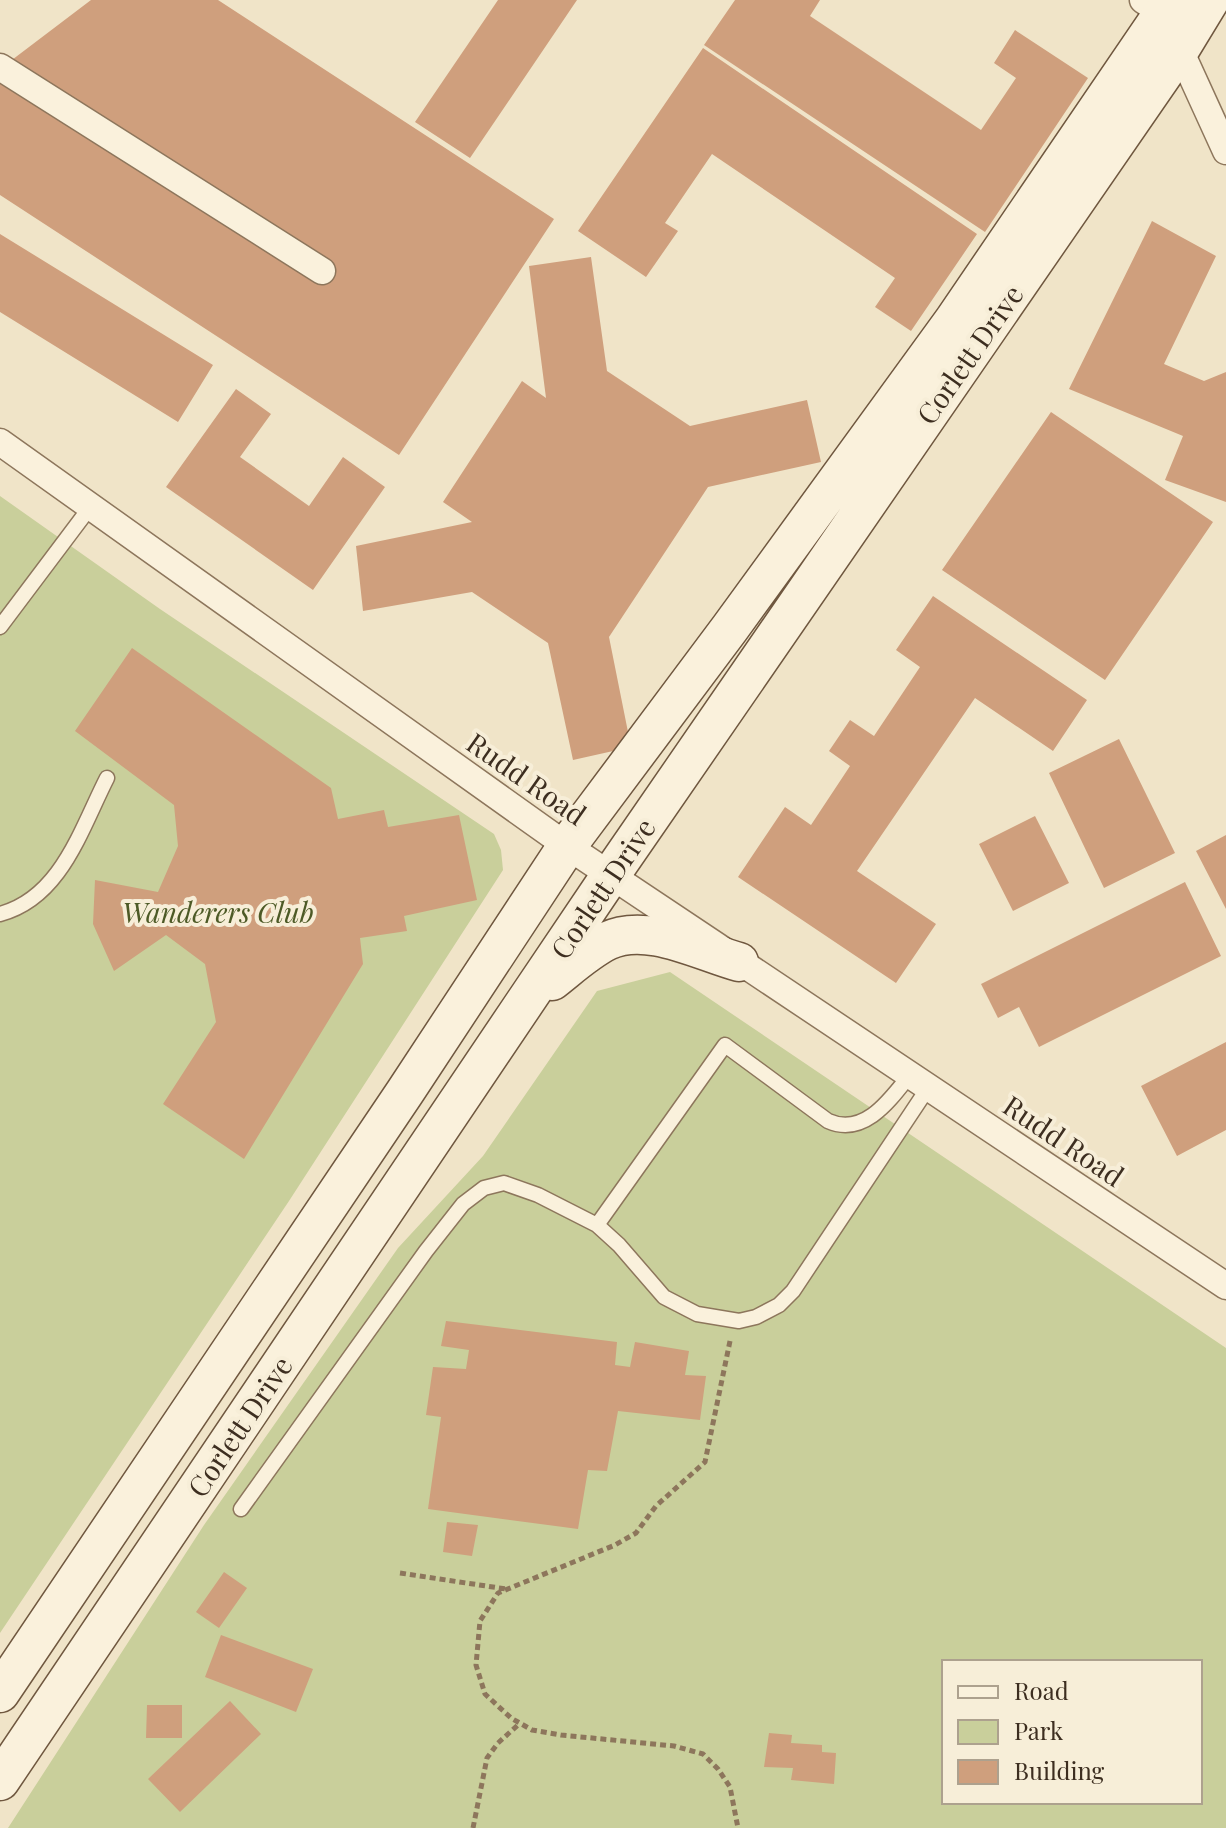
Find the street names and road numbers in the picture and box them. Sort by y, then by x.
street label: Corlett Drive [907,277,1031,431]
street label: Rudd Road [460,723,594,833]
street label: Corlett Drive [541,810,663,966]
street label: Rudd Road [997,1086,1131,1194]
street label: Corlett Drive [178,1348,300,1504]

